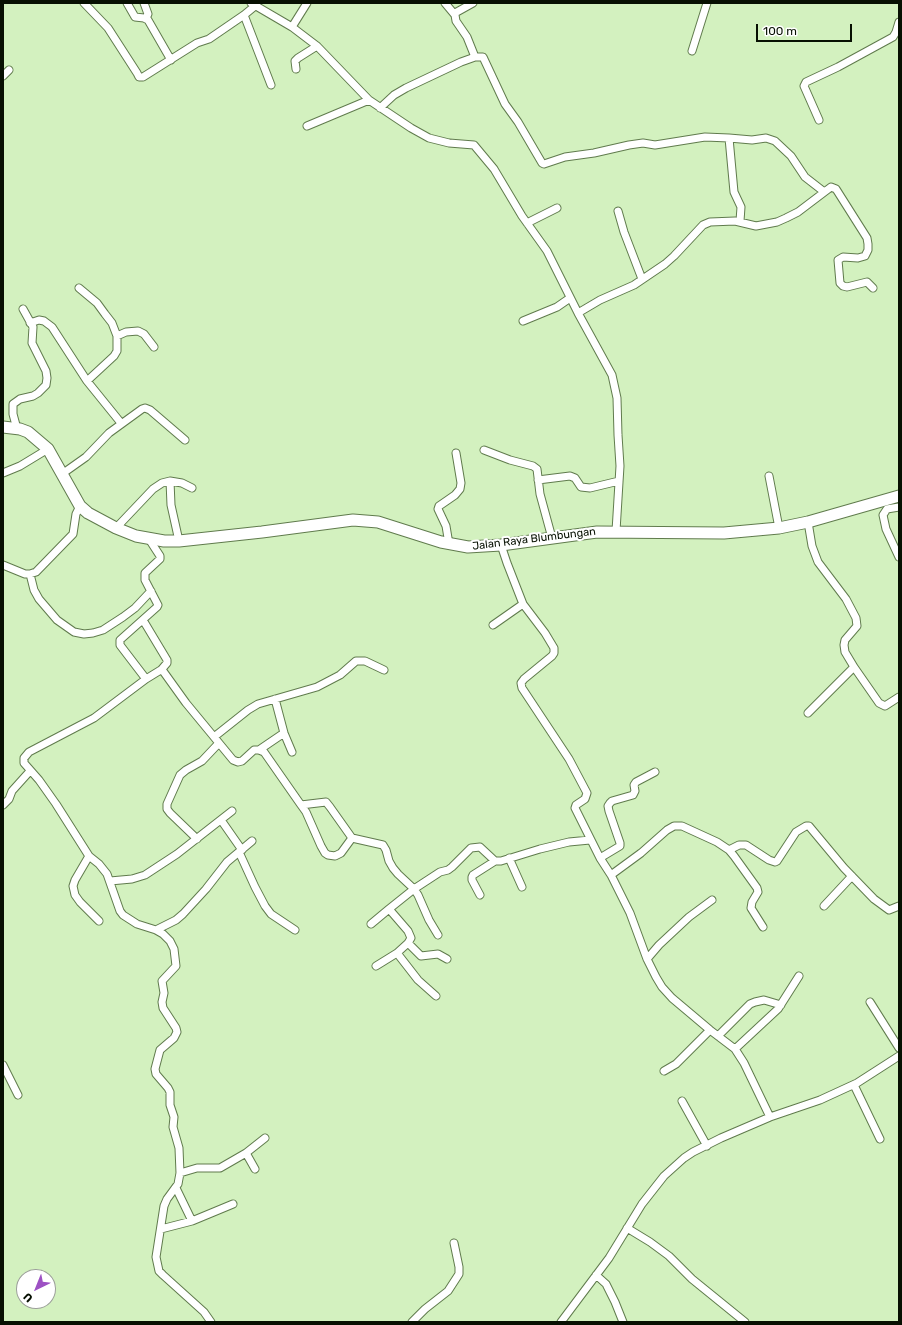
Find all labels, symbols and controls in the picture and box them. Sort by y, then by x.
scale bar [758,16,854,42]
text: 100 m [763,24,797,38]
street label: Jalan Raya Blumbungan [471,525,597,553]
north arrow [16,1269,56,1309]
text: U [21,1290,36,1305]

